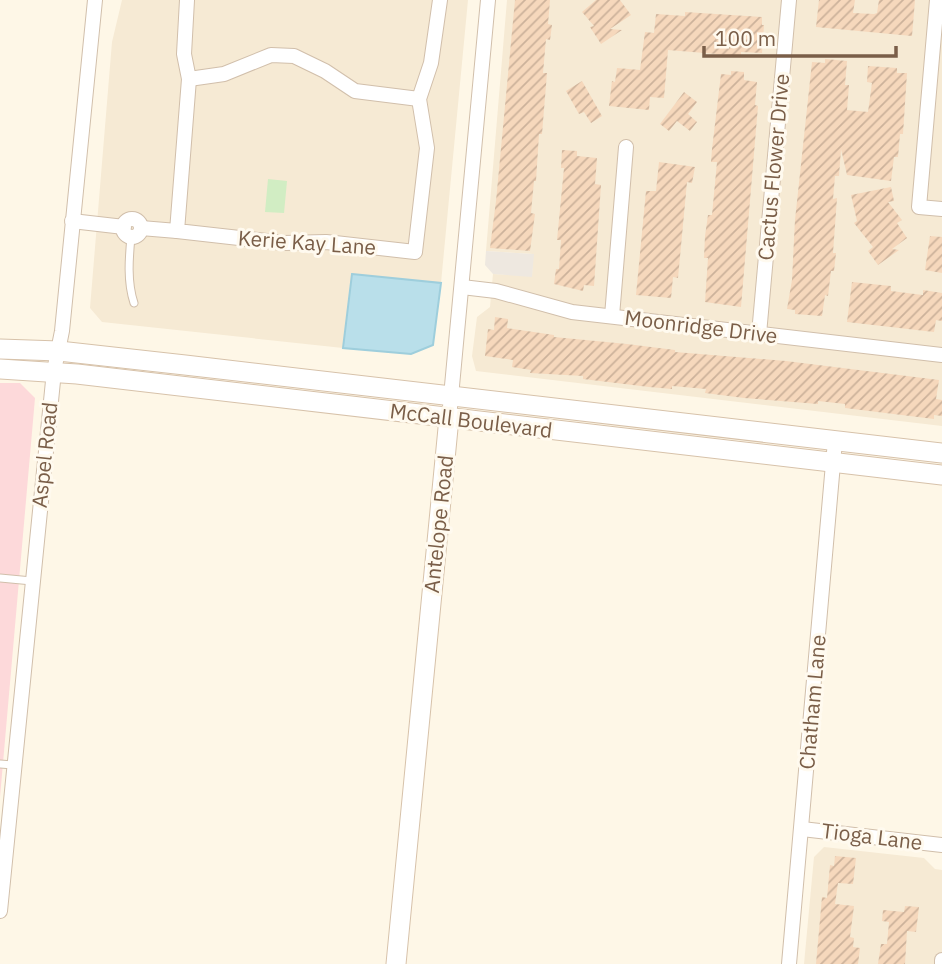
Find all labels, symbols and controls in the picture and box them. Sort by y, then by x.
scale bar [704,14,897,58]
text: 100 m [715,24,776,52]
street label: Cactus Flower Drive [751,72,795,261]
street label: Kerie Kay Lane [237,223,377,261]
street label: Moonridge Drive [623,303,779,349]
street label: McCall Boulevard [388,396,554,444]
street label: Aspel Road [25,401,63,509]
street label: Antelope Road [417,453,459,594]
street label: Chatham Lane [792,633,832,770]
street label: Tioga Lane [820,816,924,856]

